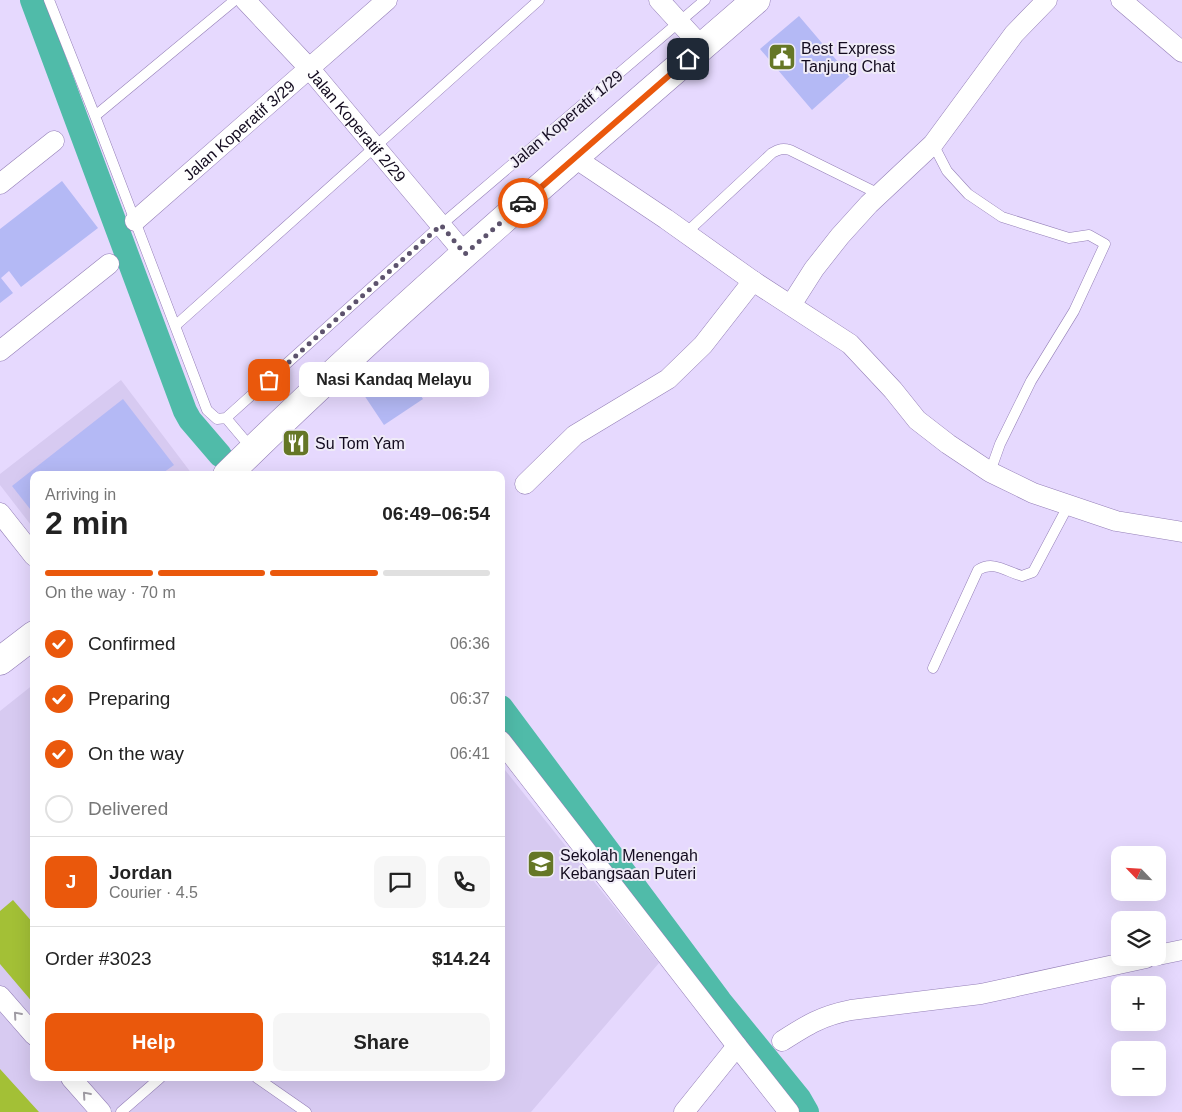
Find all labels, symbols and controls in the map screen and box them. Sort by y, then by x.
pin [667,38,709,80]
place label: Best Express Tanjung Chat [801,40,896,75]
public building icon: Best Express Tanjung Chat [767,42,797,72]
icon: home [674,45,702,73]
street label: Jalan Koperatif 2/29 [305,65,409,185]
street label: Jalan Koperatif 1/29 [506,67,626,171]
street label: Jalan Koperatif 3/29 [180,77,298,183]
courier [498,178,548,228]
icon: car [509,189,537,217]
pin [248,359,290,401]
callout: Nasi Kandaq Melayu [299,362,489,398]
icon: bag [255,366,283,394]
text: Nasi Kandaq Melayu [316,371,472,388]
restaurant icon: Su Tom Yam [281,428,311,458]
place label: Su Tom Yam [315,435,405,452]
text: Arriving in [45,486,116,503]
text: 06:49–06:54 [382,503,490,524]
text: 2 min [45,505,129,541]
text: On the way · 70 m [45,584,176,601]
icon: check [45,630,73,658]
text: Confirmed [88,633,176,654]
text: 06:36 [450,635,490,652]
icon: check [45,685,73,713]
text: Preparing [88,688,170,709]
text: 06:37 [450,690,490,707]
icon: check [45,740,73,768]
text: On the way [88,743,184,764]
text: 06:41 [450,745,490,762]
text: Delivered [88,798,168,819]
north arrow [1111,846,1166,901]
map controls [1111,846,1166,1096]
place label: Sekolah Menengah Kebangsaan Puteri [560,847,698,882]
school or university icon: Sekolah Menengah Kebangsaan Puteri [526,849,556,879]
button: chat [374,856,426,908]
button: phone [438,856,490,908]
text: Jordan [109,862,172,883]
text: J [66,871,76,892]
text: Courier · 4.5 [109,884,198,901]
button: layers [1111,911,1166,966]
text: Order #3023 [45,948,152,969]
text: $14.24 [432,948,490,969]
button: + [1111,976,1166,1031]
one-way arrow [14,1012,23,1021]
button: Help [45,1013,263,1071]
button: Share [273,1013,490,1071]
button: − [1111,1041,1166,1096]
one-way arrow [83,1091,92,1100]

